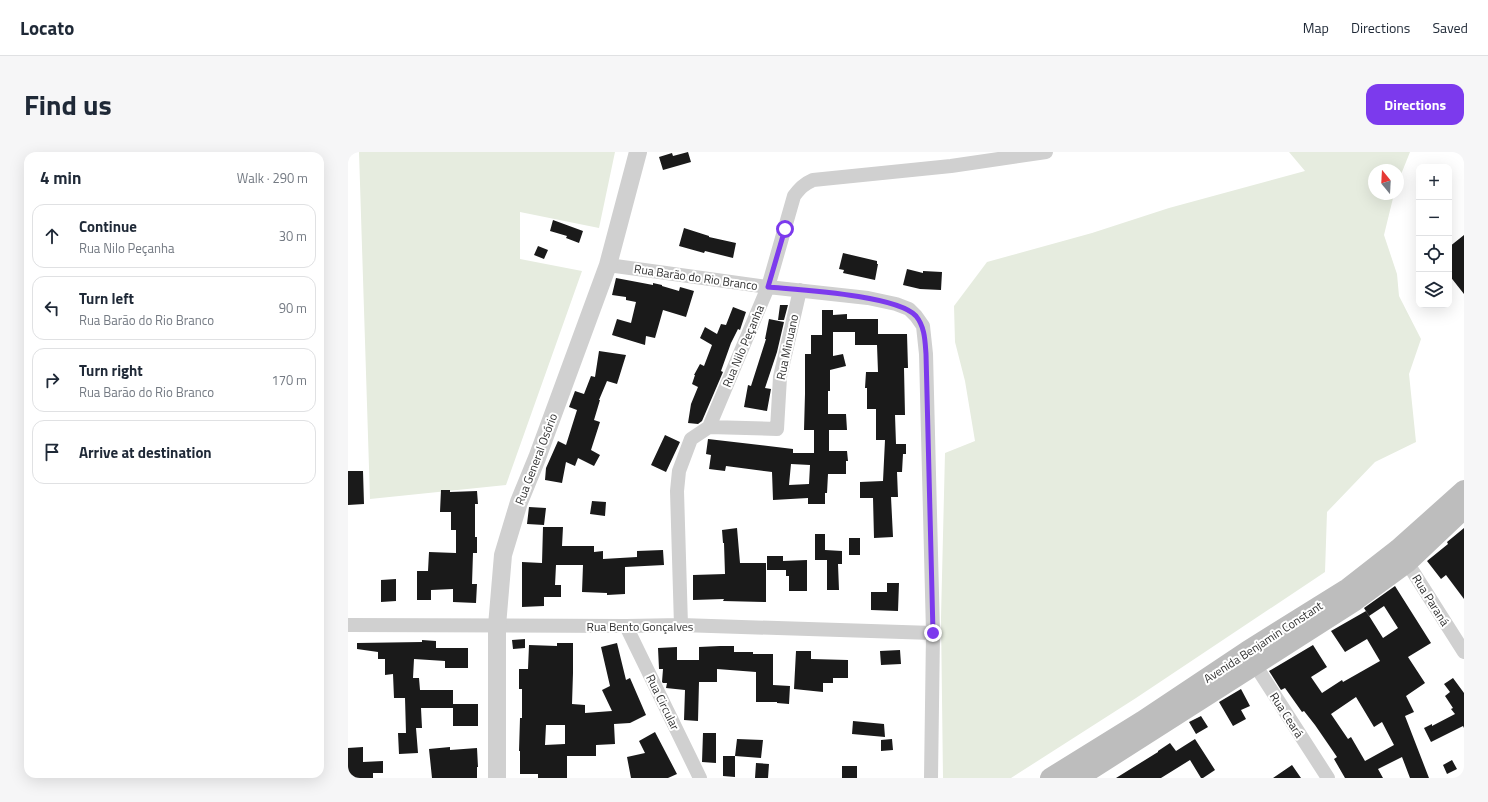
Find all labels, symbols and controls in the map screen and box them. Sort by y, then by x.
text: Locato [20,13,74,42]
text: Map [1303,17,1329,38]
text: Directions [1351,17,1410,38]
text: Saved [1432,17,1468,38]
text: Find us [24,83,112,126]
button: Directions [1366,84,1464,125]
north arrow [1368,164,1404,200]
map controls [1416,164,1452,308]
button: + [1416,164,1452,200]
text: 4 min [40,165,81,191]
text: Walk · 290 m [237,168,308,188]
button: − [1416,200,1452,236]
text: Continue [79,215,137,238]
route start [776,220,794,238]
icon: ahead [41,225,63,247]
text: 30 m [279,226,307,246]
button: locate [1416,236,1452,272]
text: Rua Nilo Peçanha [79,238,175,258]
street label: Rua Barão do Rio Branco [633,259,759,295]
button: layers [1416,272,1452,308]
text: Turn left [79,287,134,310]
icon: left [41,297,63,319]
text: 90 m [279,298,307,318]
street label: Rua Nilo Peçanha [717,302,769,390]
text: Rua Barão do Rio Branco [79,310,214,330]
street label: Rua Minuano [771,312,803,382]
text: Turn right [79,359,143,382]
icon: right [41,369,63,391]
text: 170 m [271,370,307,390]
text: Rua Barão do Rio Branco [79,382,214,402]
street label: Rua General Osório [510,410,562,508]
icon: arrive [41,441,63,463]
text: Arrive at destination [79,441,212,464]
street label: Rua Paraná [1408,570,1454,630]
street label: Avenida Benjamin Constant [1200,596,1327,688]
street label: Rua Bento Gonçalves [587,617,694,636]
route end [924,624,942,642]
street label: Rua Circular [641,671,685,733]
street label: Rua Ceará [1265,688,1309,742]

